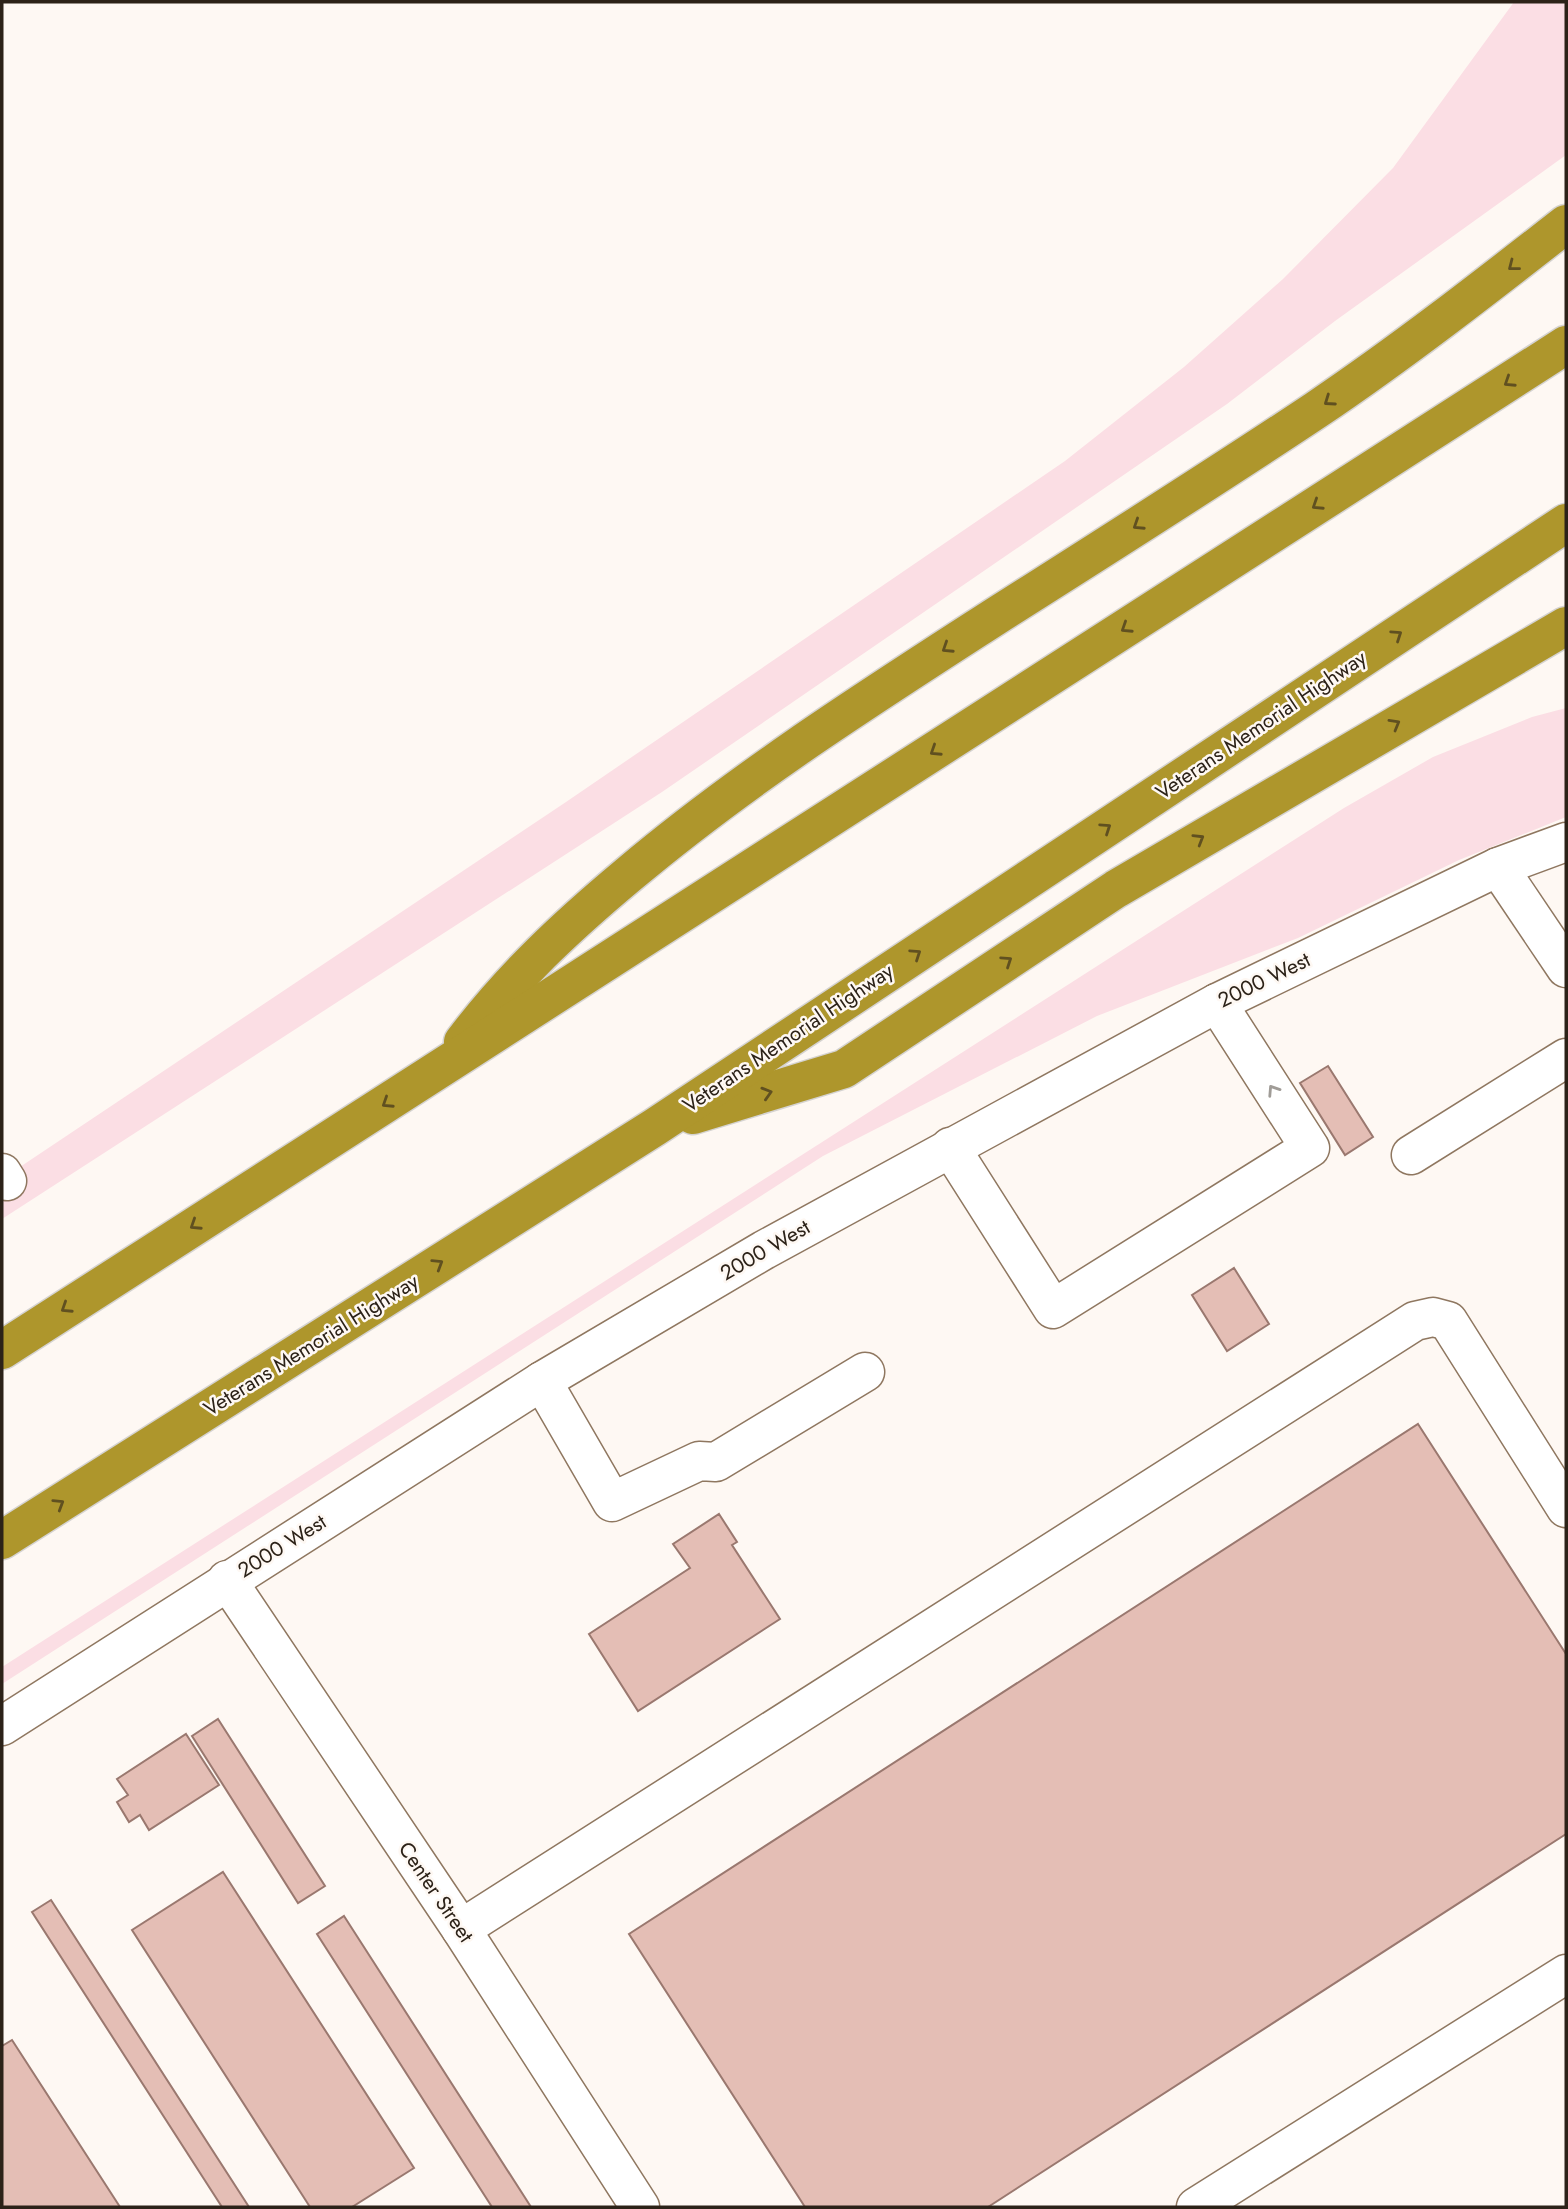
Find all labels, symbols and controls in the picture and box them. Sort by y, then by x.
one-way arrow [1508,258,1520,271]
one-way arrow [1504,373,1517,386]
one-way arrow [1324,393,1337,405]
one-way arrow [1312,496,1325,509]
one-way arrow [1133,516,1146,529]
one-way arrow [1121,619,1134,632]
one-way arrow [1390,630,1403,643]
one-way arrow [942,639,955,652]
street label: Veterans Memorial Highway [1150,643,1373,807]
one-way arrow [1388,719,1401,732]
one-way arrow [929,742,942,755]
one-way arrow [1098,824,1111,837]
one-way arrow [1192,834,1205,847]
street label: 2000 West [1213,945,1315,1015]
one-way arrow [908,950,921,962]
street label: Veterans Memorial Highway [677,956,900,1120]
one-way arrow [999,957,1012,969]
one-way arrow [1268,1085,1281,1098]
one-way arrow [761,1086,773,1101]
one-way arrow [382,1094,395,1107]
street label: 2000 West [714,1212,816,1288]
one-way arrow [190,1217,203,1230]
one-way arrow [430,1260,443,1273]
street label: Veterans Memorial Highway [198,1266,425,1424]
one-way arrow [61,1300,74,1313]
one-way arrow [52,1499,65,1512]
street label: 2000 West [232,1507,332,1585]
street label: Center Street [391,1836,481,1948]

